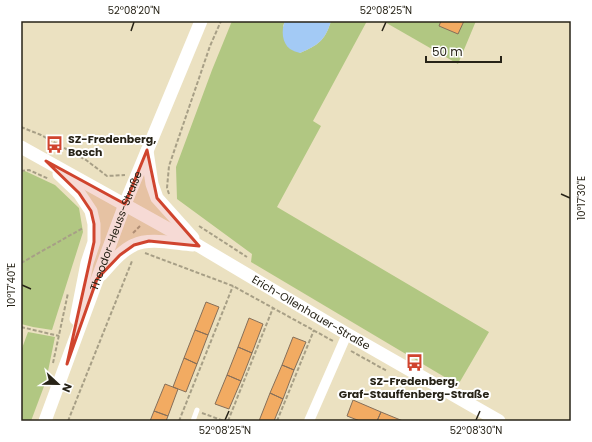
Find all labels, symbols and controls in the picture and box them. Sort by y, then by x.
text: 52°08'20"N [108,3,160,18]
text: 52°08'25"N [360,3,412,18]
scale bar [426,38,501,64]
text: 50 m [432,43,463,60]
place label: SZ-Fredenberg, Bosch [68,131,156,160]
bus stop icon: SZ-Fredenberg, Bosch [45,135,65,155]
street label: Theodor-Heuss-Straße [86,168,146,293]
text: 10°17'30"E [574,176,589,220]
text: 10°17'40"E [4,263,19,307]
street label: Erich-Ollenhauer-Straße [249,271,373,354]
bus stop icon: SZ-Fredenberg, Graf-Stauffenberg-Straße [404,353,424,373]
north arrow [38,364,78,404]
place label: SZ-Fredenberg, Graf-Stauffenberg-Straße [339,373,489,402]
text: N [58,381,76,395]
text: 52°08'25"N [199,423,251,438]
text: 52°08'30"N [450,423,502,438]

